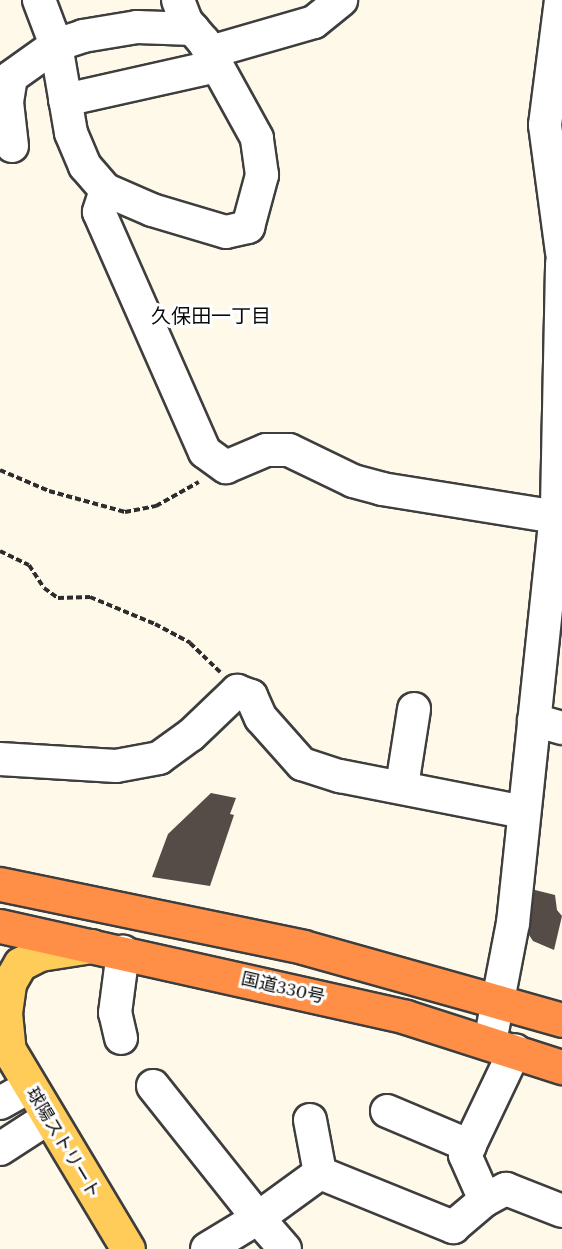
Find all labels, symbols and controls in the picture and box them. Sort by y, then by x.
district label: 久保田一丁目 [151,303,271,327]
street label: 国道330号 [239,968,327,1008]
street label: 球陽ストリート [21,1083,105,1203]

